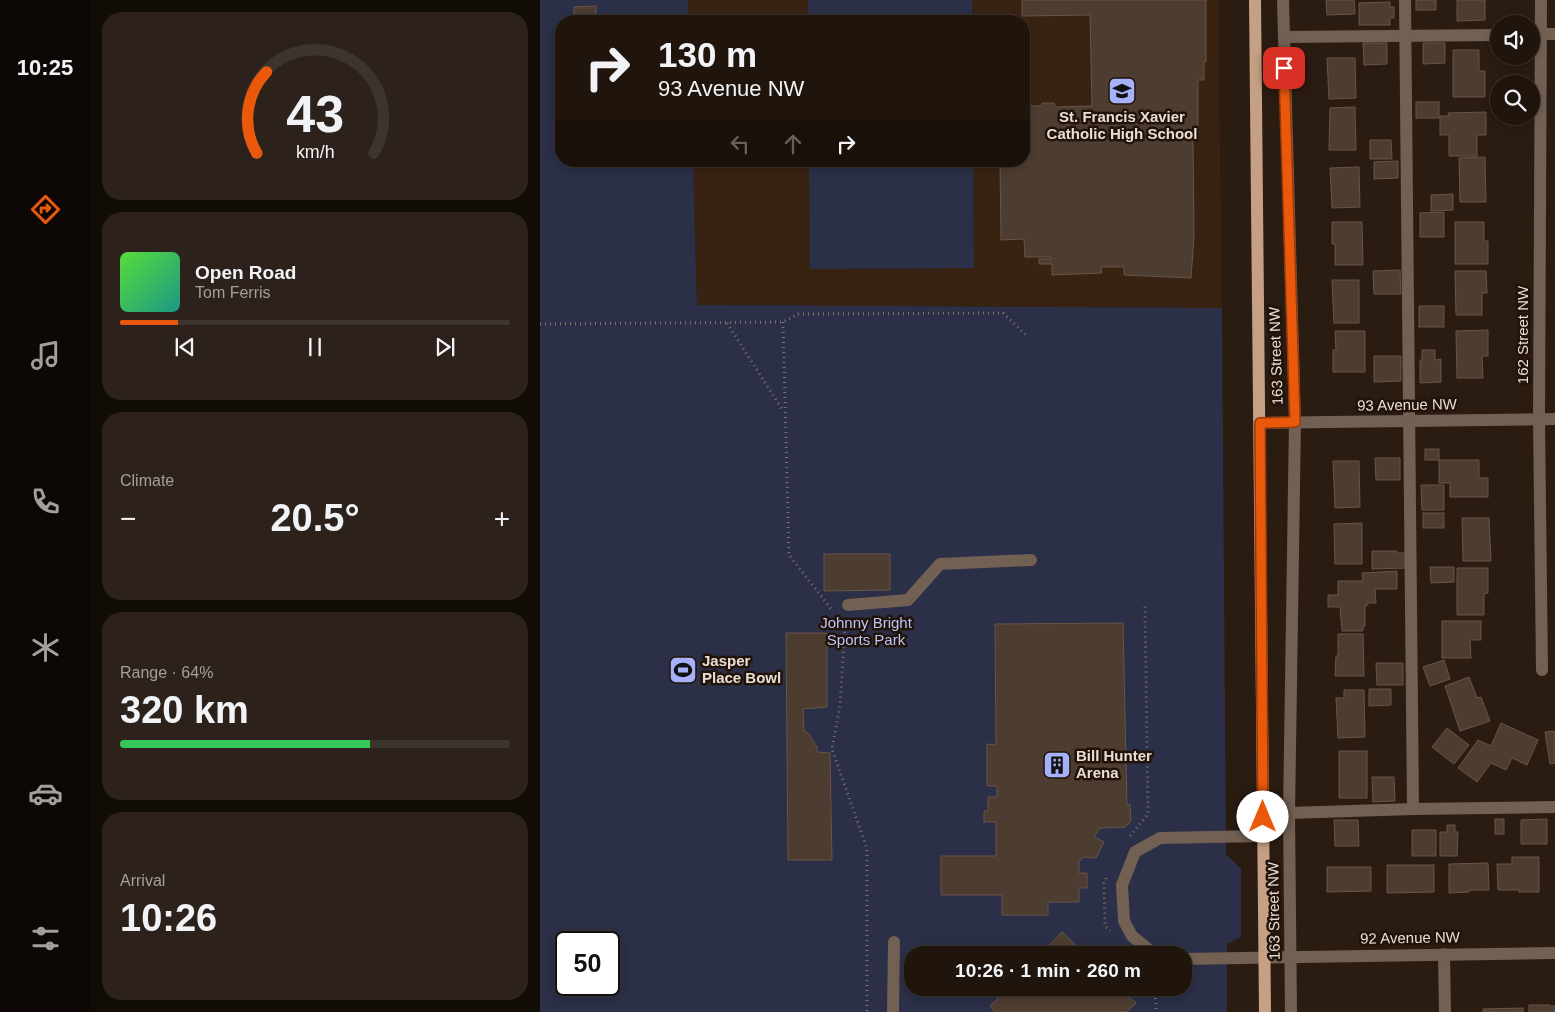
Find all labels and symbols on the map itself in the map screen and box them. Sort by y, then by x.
pin [1263,47,1305,89]
school or university icon: St. Francis Xavier Catholic High School [1107,76,1137,106]
place label: St. Francis Xavier Catholic High School [1047,108,1197,142]
street label: 162 Street NW [1514,285,1531,384]
street label: 163 Street NW [1265,306,1286,405]
street label: 93 Avenue NW [1357,395,1458,414]
park label: Johnny Bright Sports Park [820,614,913,648]
place label: Jasper Place Bowl [702,652,781,686]
sports icon: Jasper Place Bowl [668,655,698,685]
place label: Bill Hunter Arena [1076,747,1152,781]
building icon: Bill Hunter Arena [1042,750,1072,780]
position arrow [1236,790,1288,842]
street label: 163 Street NW [1264,861,1283,960]
street label: 92 Avenue NW [1360,928,1461,947]
speed limit sign: 50 [555,931,620,996]

